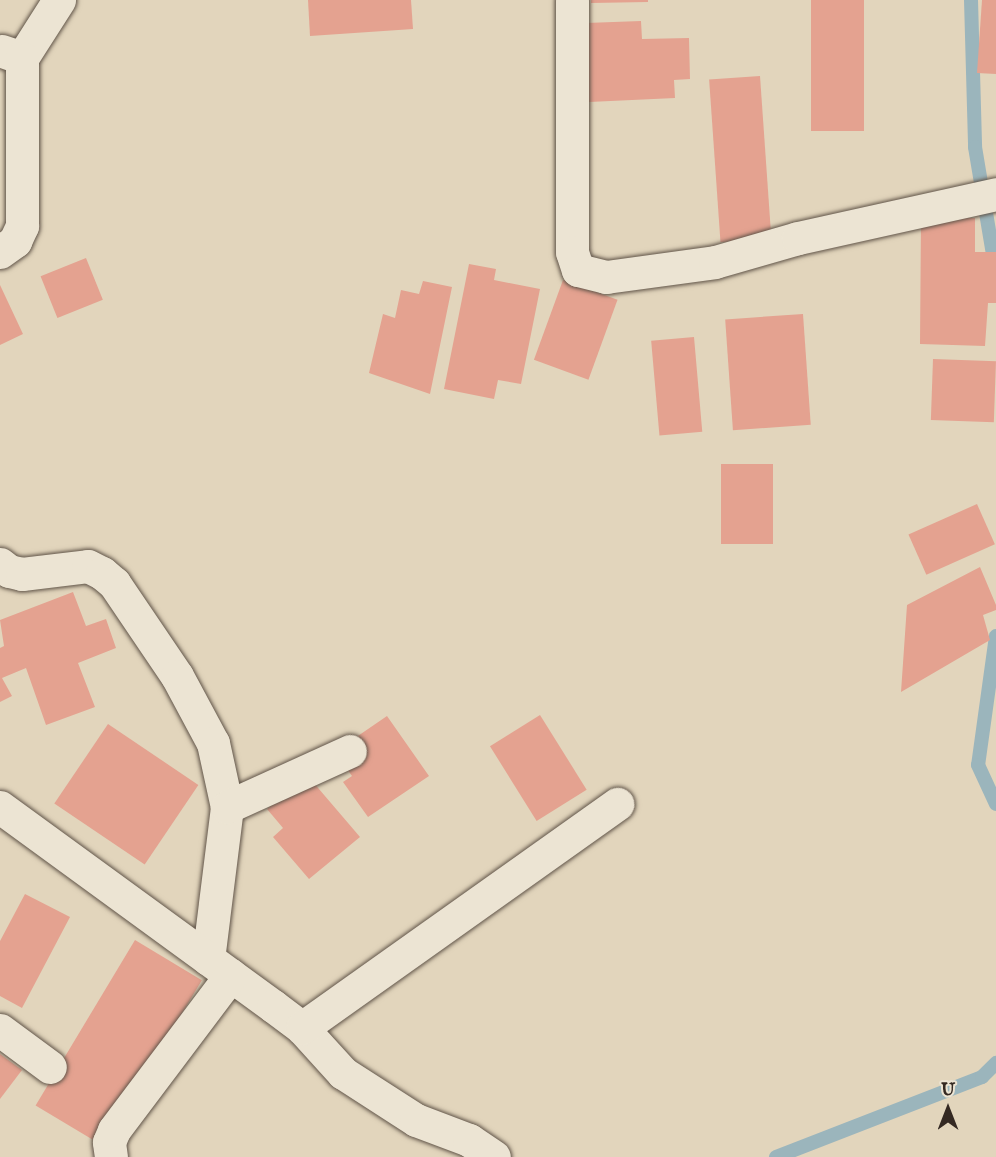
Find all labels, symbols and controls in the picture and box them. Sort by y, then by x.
north arrow [918,1079,978,1139]
text: U [941,1081,955,1101]

